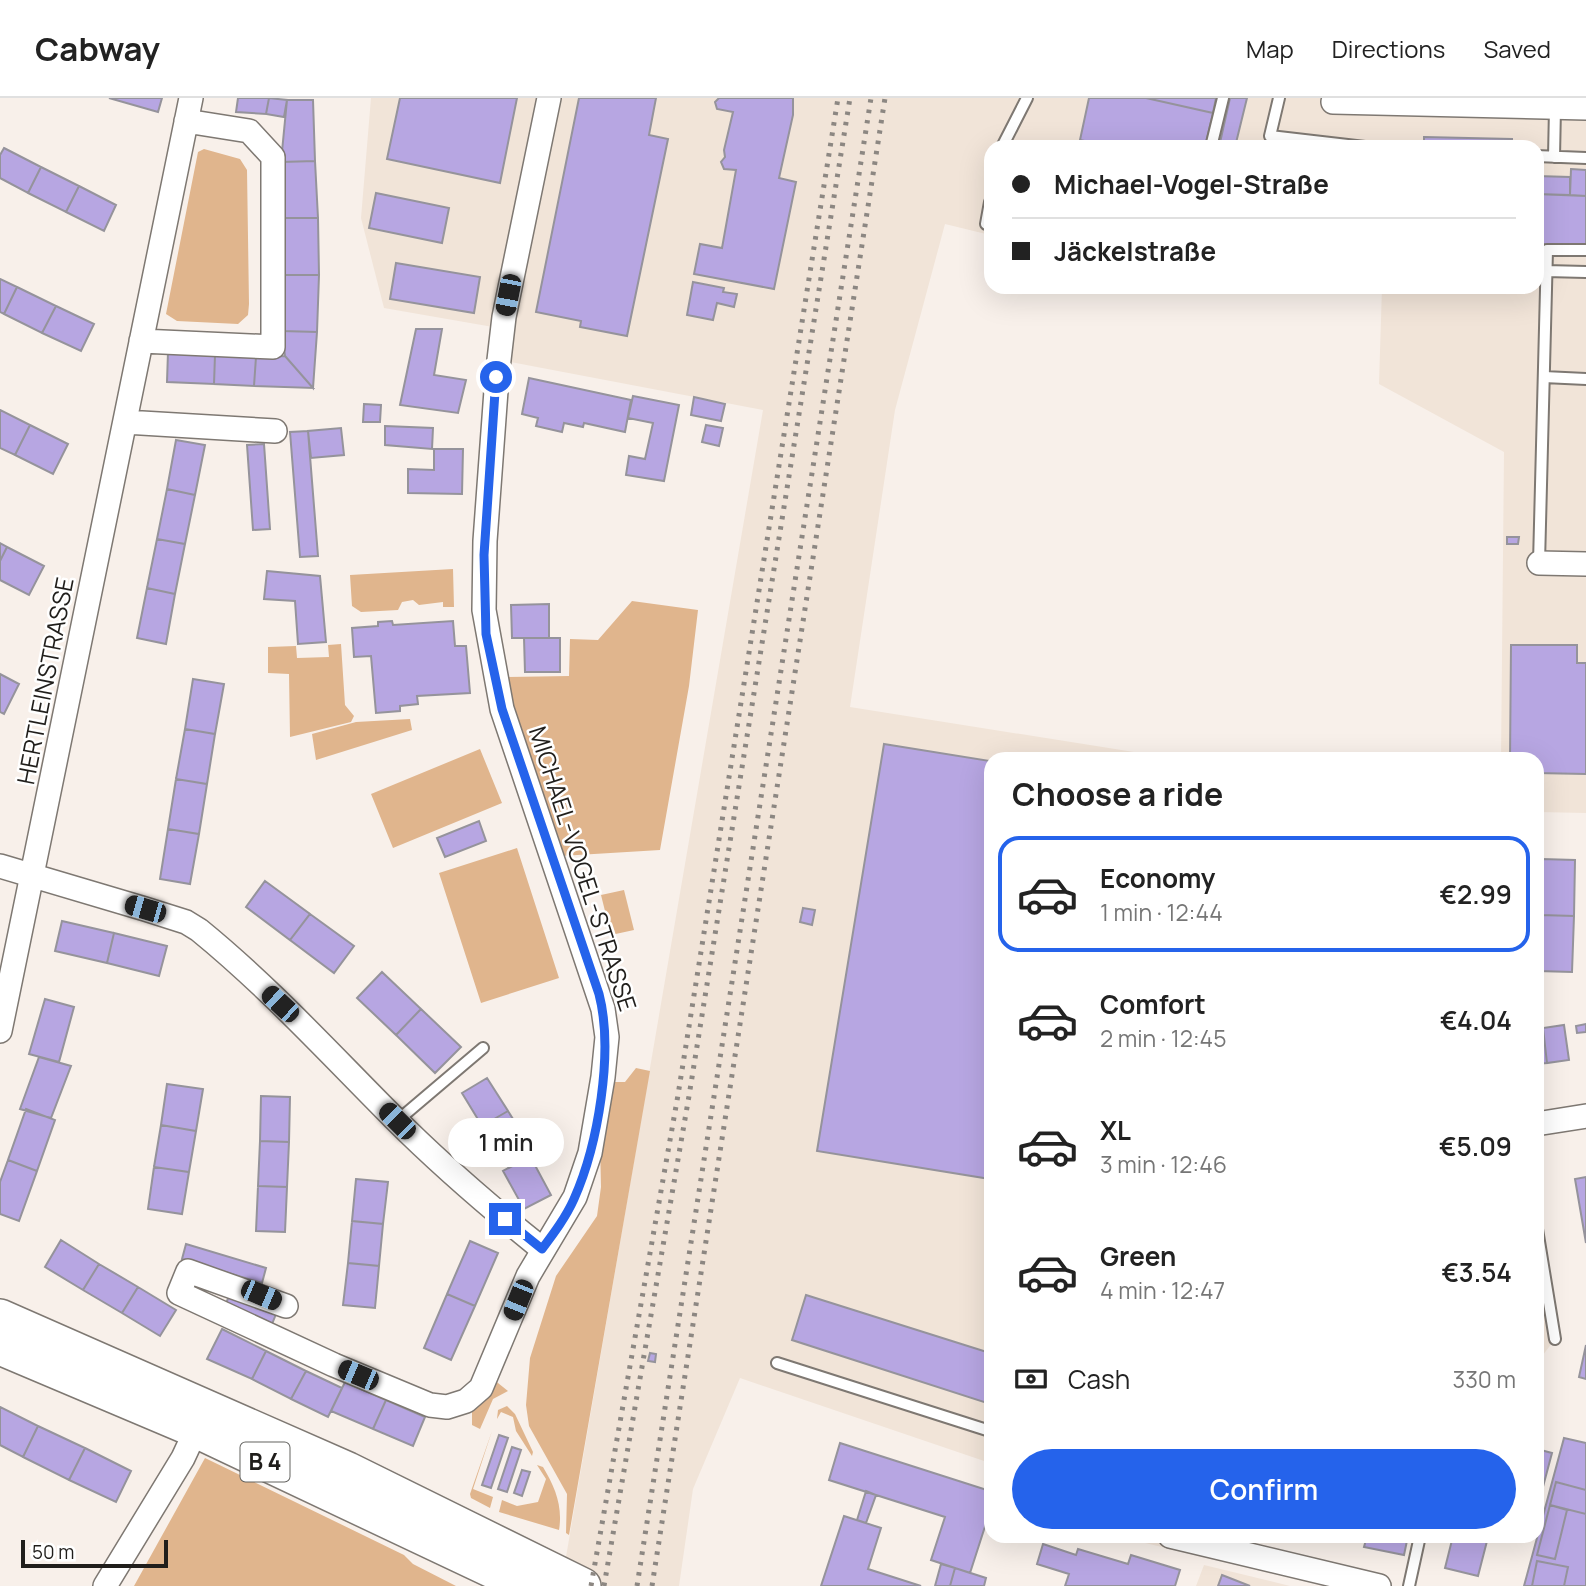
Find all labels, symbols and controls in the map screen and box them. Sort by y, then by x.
text: Cabway [35,26,160,71]
text: Map [1246,32,1294,65]
text: Directions [1332,32,1445,65]
text: Saved [1483,32,1551,65]
text: Michael-Vogel-Straße [1054,166,1329,202]
text: Jäckelstraße [1054,233,1216,269]
car [494,272,523,318]
route start [480,361,512,393]
street label: HERTLEINSTRASSE [8,574,81,787]
street label: MICHAEL-VOGEL-STRASSE [522,722,645,1015]
text: Choose a ride [1012,772,1223,816]
text: Economy [1100,860,1215,896]
icon: car [1016,863,1079,926]
text: €2.99 [1440,876,1512,912]
car [122,893,169,925]
text: 1 min · 12:44 [1100,896,1223,928]
car [258,982,303,1026]
text: Comfort [1100,986,1206,1022]
icon: car [1016,989,1079,1052]
text: €4.04 [1440,1002,1512,1038]
text: 2 min · 12:45 [1100,1022,1226,1054]
car [375,1099,420,1143]
text: XL [1100,1112,1131,1148]
icon: car [1016,1115,1079,1178]
callout: 1 min [447,1118,563,1166]
text: 1 min [479,1126,533,1158]
text: €5.09 [1439,1128,1512,1164]
text: 3 min · 12:46 [1100,1148,1227,1180]
route end [489,1203,521,1235]
text: Green [1100,1238,1176,1274]
icon: car [1016,1241,1079,1304]
text: €3.54 [1441,1254,1512,1290]
text: 4 min · 12:47 [1100,1274,1225,1306]
car [238,1277,285,1313]
car [501,1277,536,1323]
car [335,1357,382,1393]
icon: cash [1012,1360,1050,1398]
text: Cash [1068,1361,1130,1397]
text: 330 m [1452,1363,1516,1395]
road number: B 4 [240,1442,290,1482]
button: Confirm [1012,1449,1516,1529]
scale bar [21,1537,168,1569]
text: 50 m [32,1539,74,1565]

